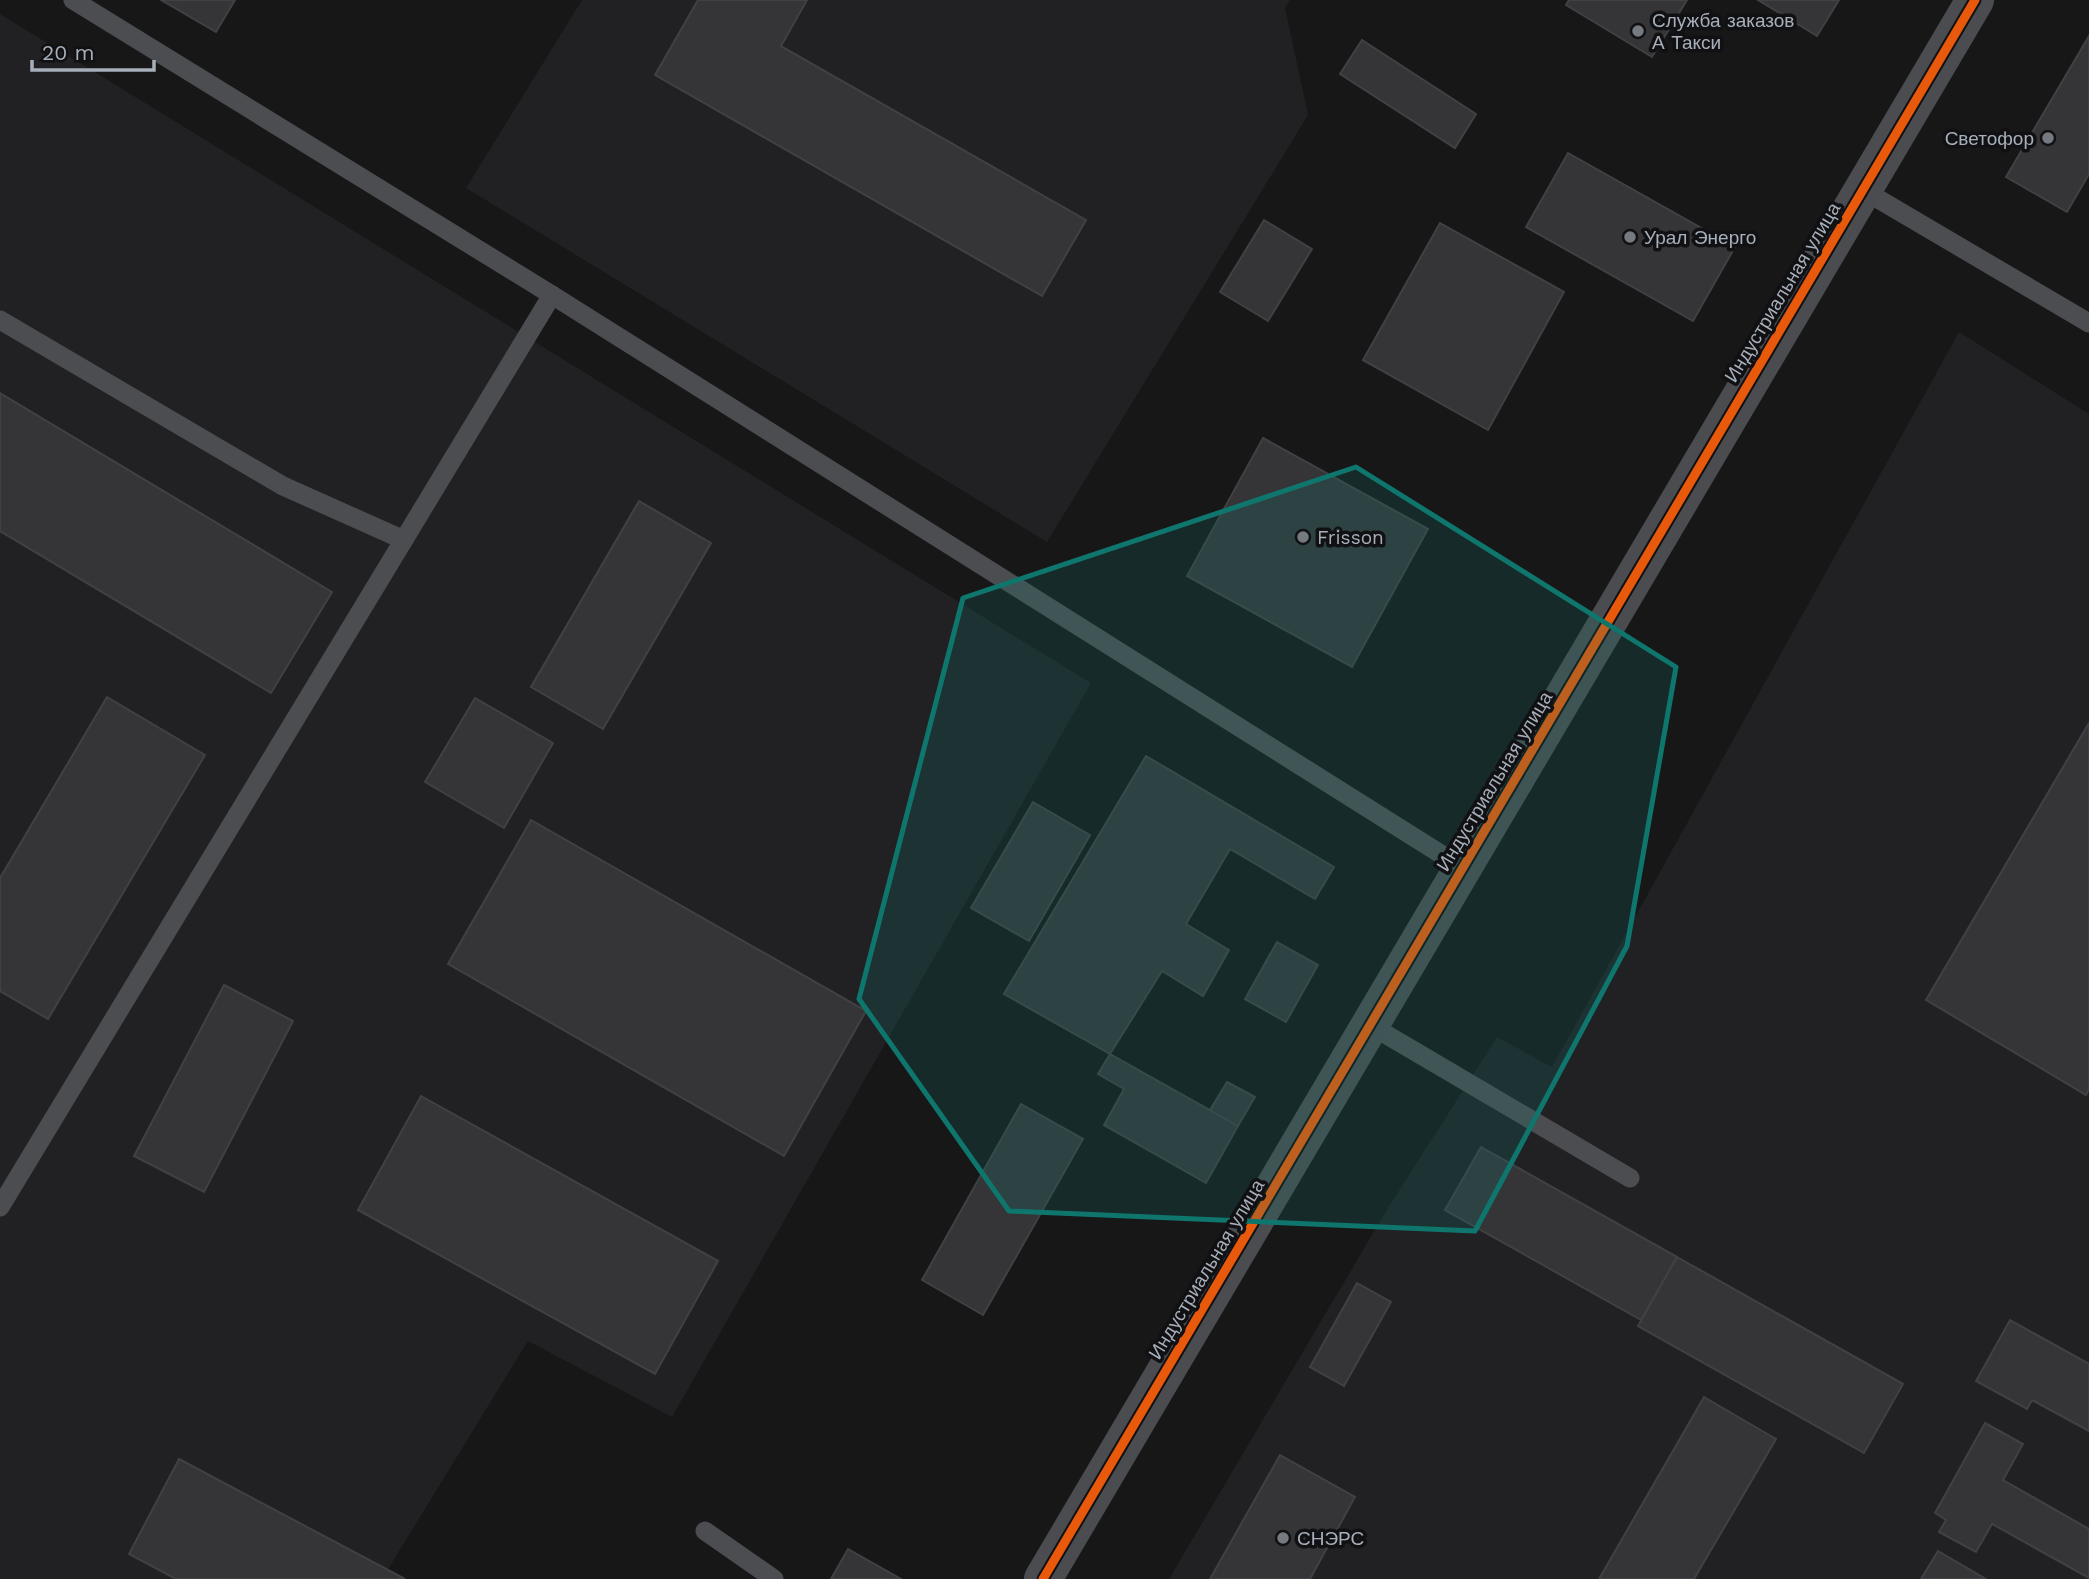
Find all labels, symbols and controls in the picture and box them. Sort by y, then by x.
place label: Служба заказов А Такси [1652,9,1794,54]
marker: Служба заказов А Такси [1630,23,1646,39]
scale bar [32,28,154,72]
text: 20 m [42,40,94,65]
place label: Светофор [1945,127,2034,150]
marker: Светофор [2040,130,2056,146]
street label: Индустриальная улица [1720,198,1845,386]
place label: Урал Энерго [1644,226,1756,249]
marker: Урал Энерго [1622,229,1638,245]
place label: Frisson [1317,526,1384,549]
marker: Frisson [1295,529,1311,545]
street label: Индустриальная улица [1432,687,1557,875]
street label: Индустриальная улица [1144,1175,1269,1363]
place label: СНЭРС [1297,1527,1364,1550]
marker: СНЭРС [1275,1530,1291,1546]

